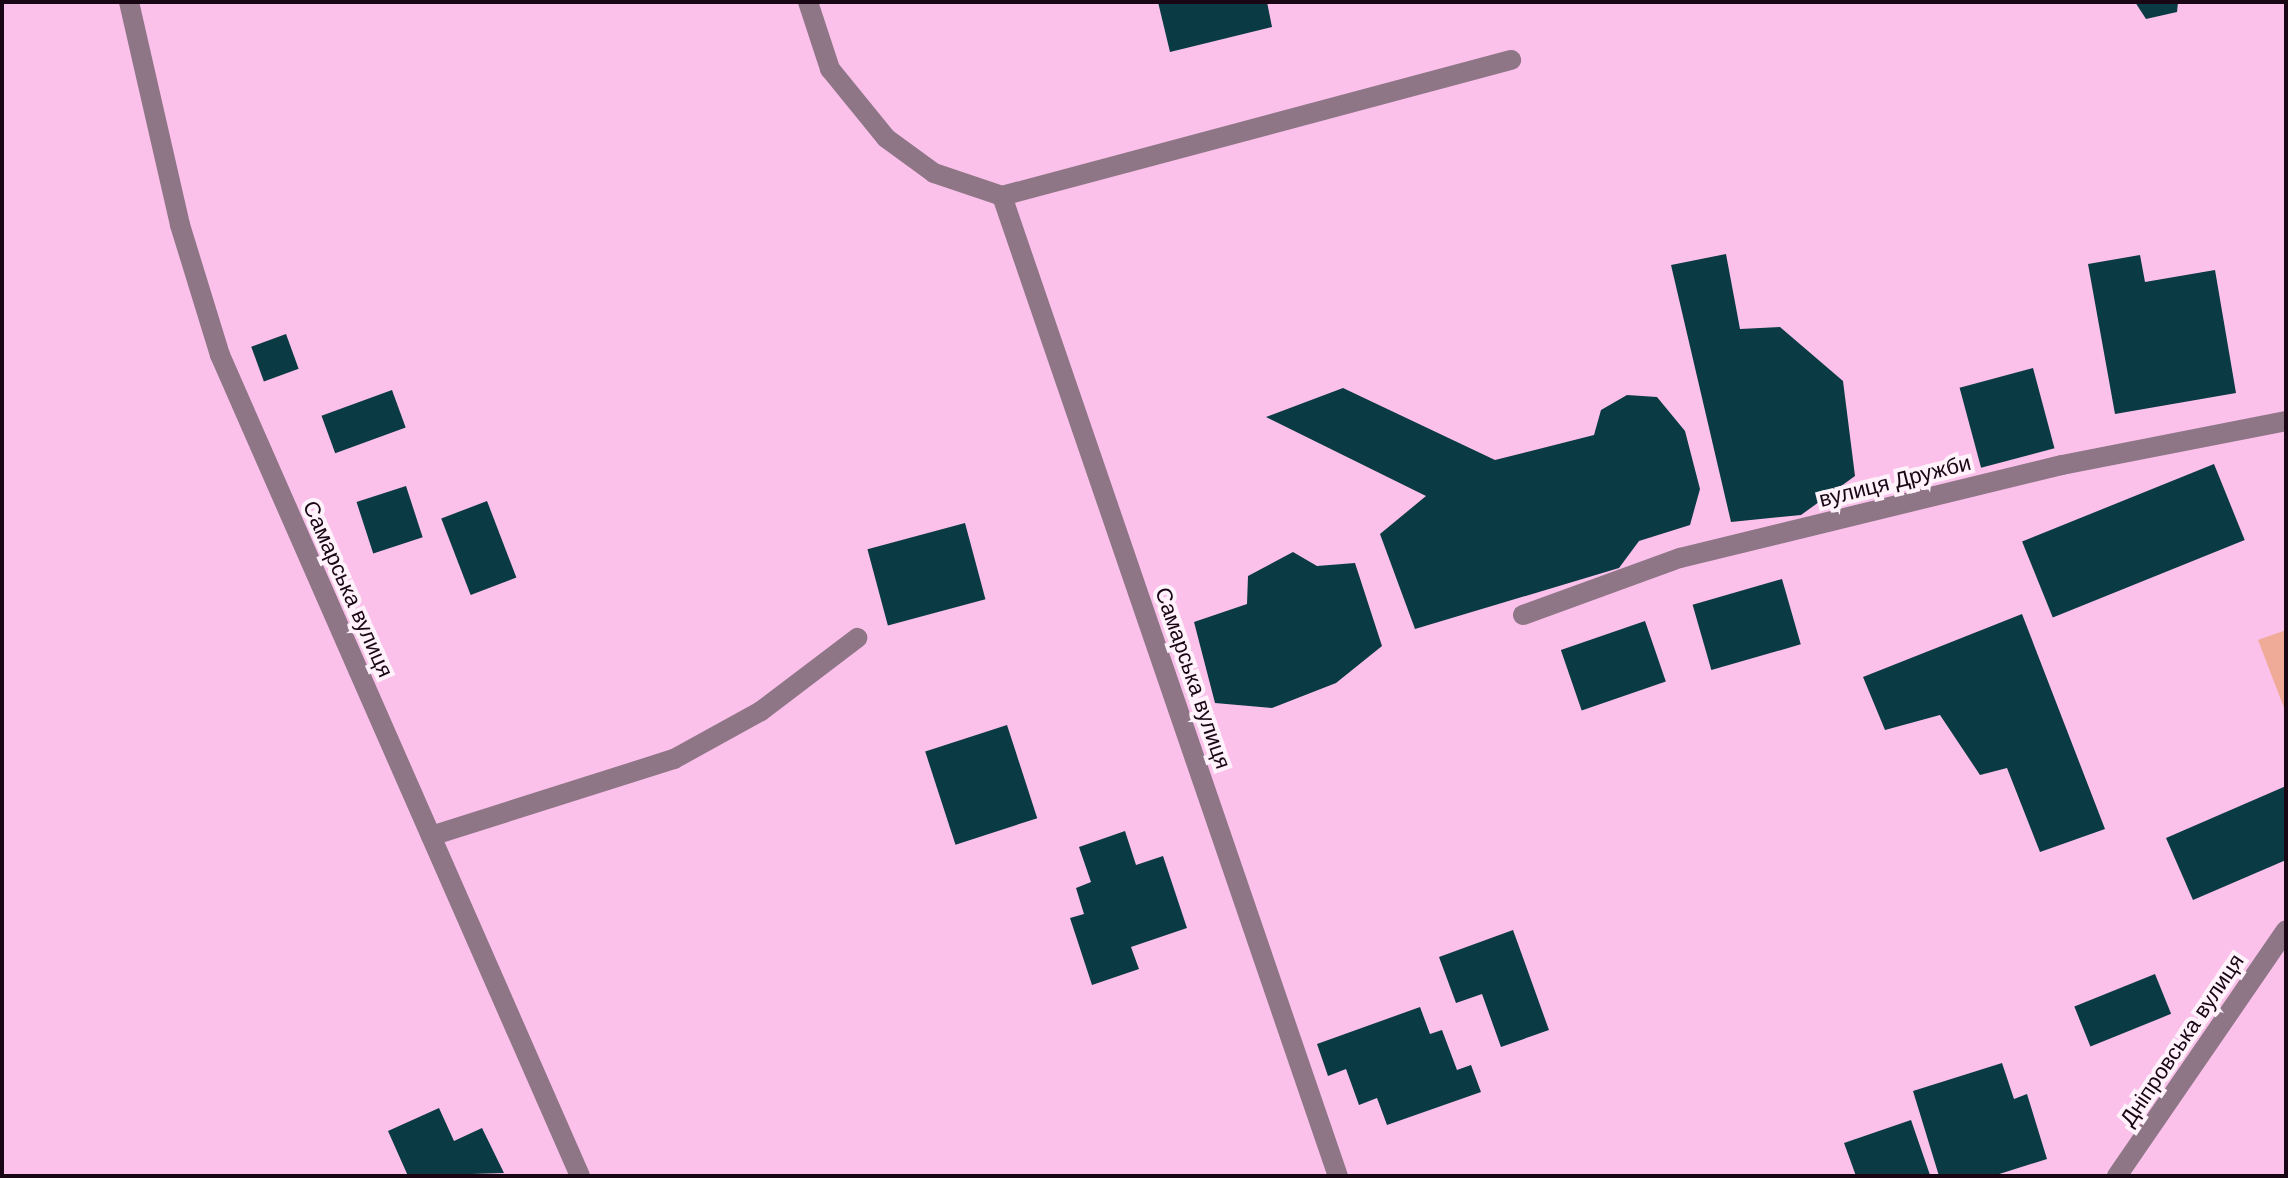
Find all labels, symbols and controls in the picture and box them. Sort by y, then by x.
street label: вулиця Дружби [1816,449,1974,513]
street label: Самарська вулиця [297,497,399,681]
street label: Самарська вулиця [1150,584,1236,772]
street label: Дніпровська вулиця [2115,949,2249,1131]

